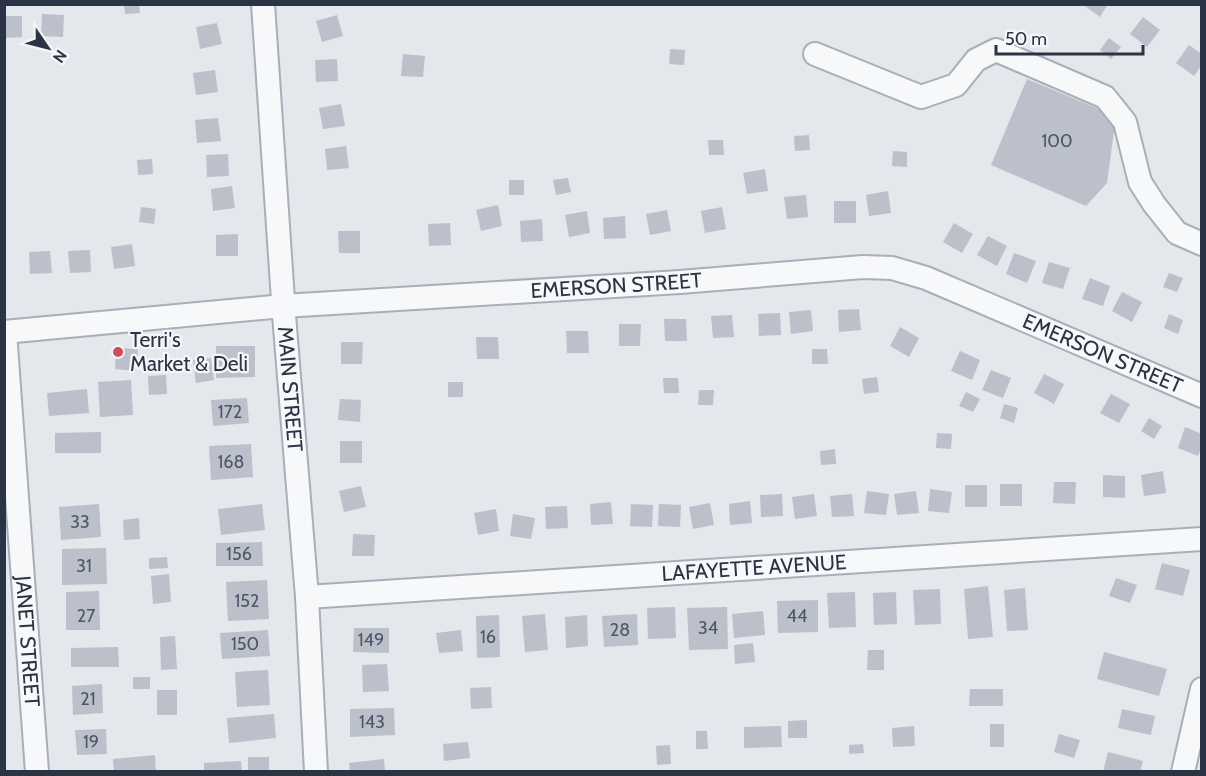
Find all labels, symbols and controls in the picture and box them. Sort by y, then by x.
north arrow [18,18,78,78]
scale bar [996,18,1143,56]
text: 50 m [1005,28,1047,50]
text: N [49,46,71,66]
house number: 100 [1042,130,1073,152]
street label: EMERSON STREET [530,267,703,303]
street label: EMERSON STREET [1019,308,1186,398]
street label: MAIN STREET [273,325,308,453]
place label: Terri's Market & Deli [130,327,248,376]
marker: Terri's Market & Deli [111,345,125,359]
house number: 172 [218,401,242,423]
house number: 168 [217,451,245,473]
house number: 33 [70,511,90,533]
house number: 156 [226,543,252,565]
street label: LAFAYETTE AVENUE [661,549,847,586]
house number: 31 [76,555,92,577]
street label: JANET STREET [11,574,45,708]
house number: 152 [234,590,260,612]
house number: 27 [77,605,95,627]
house number: 44 [787,605,807,627]
house number: 34 [698,617,718,639]
house number: 28 [610,619,630,641]
house number: 16 [480,626,496,648]
house number: 149 [358,629,384,651]
house number: 150 [231,633,259,655]
house number: 21 [80,688,96,710]
house number: 143 [359,711,385,733]
house number: 19 [83,731,99,753]

